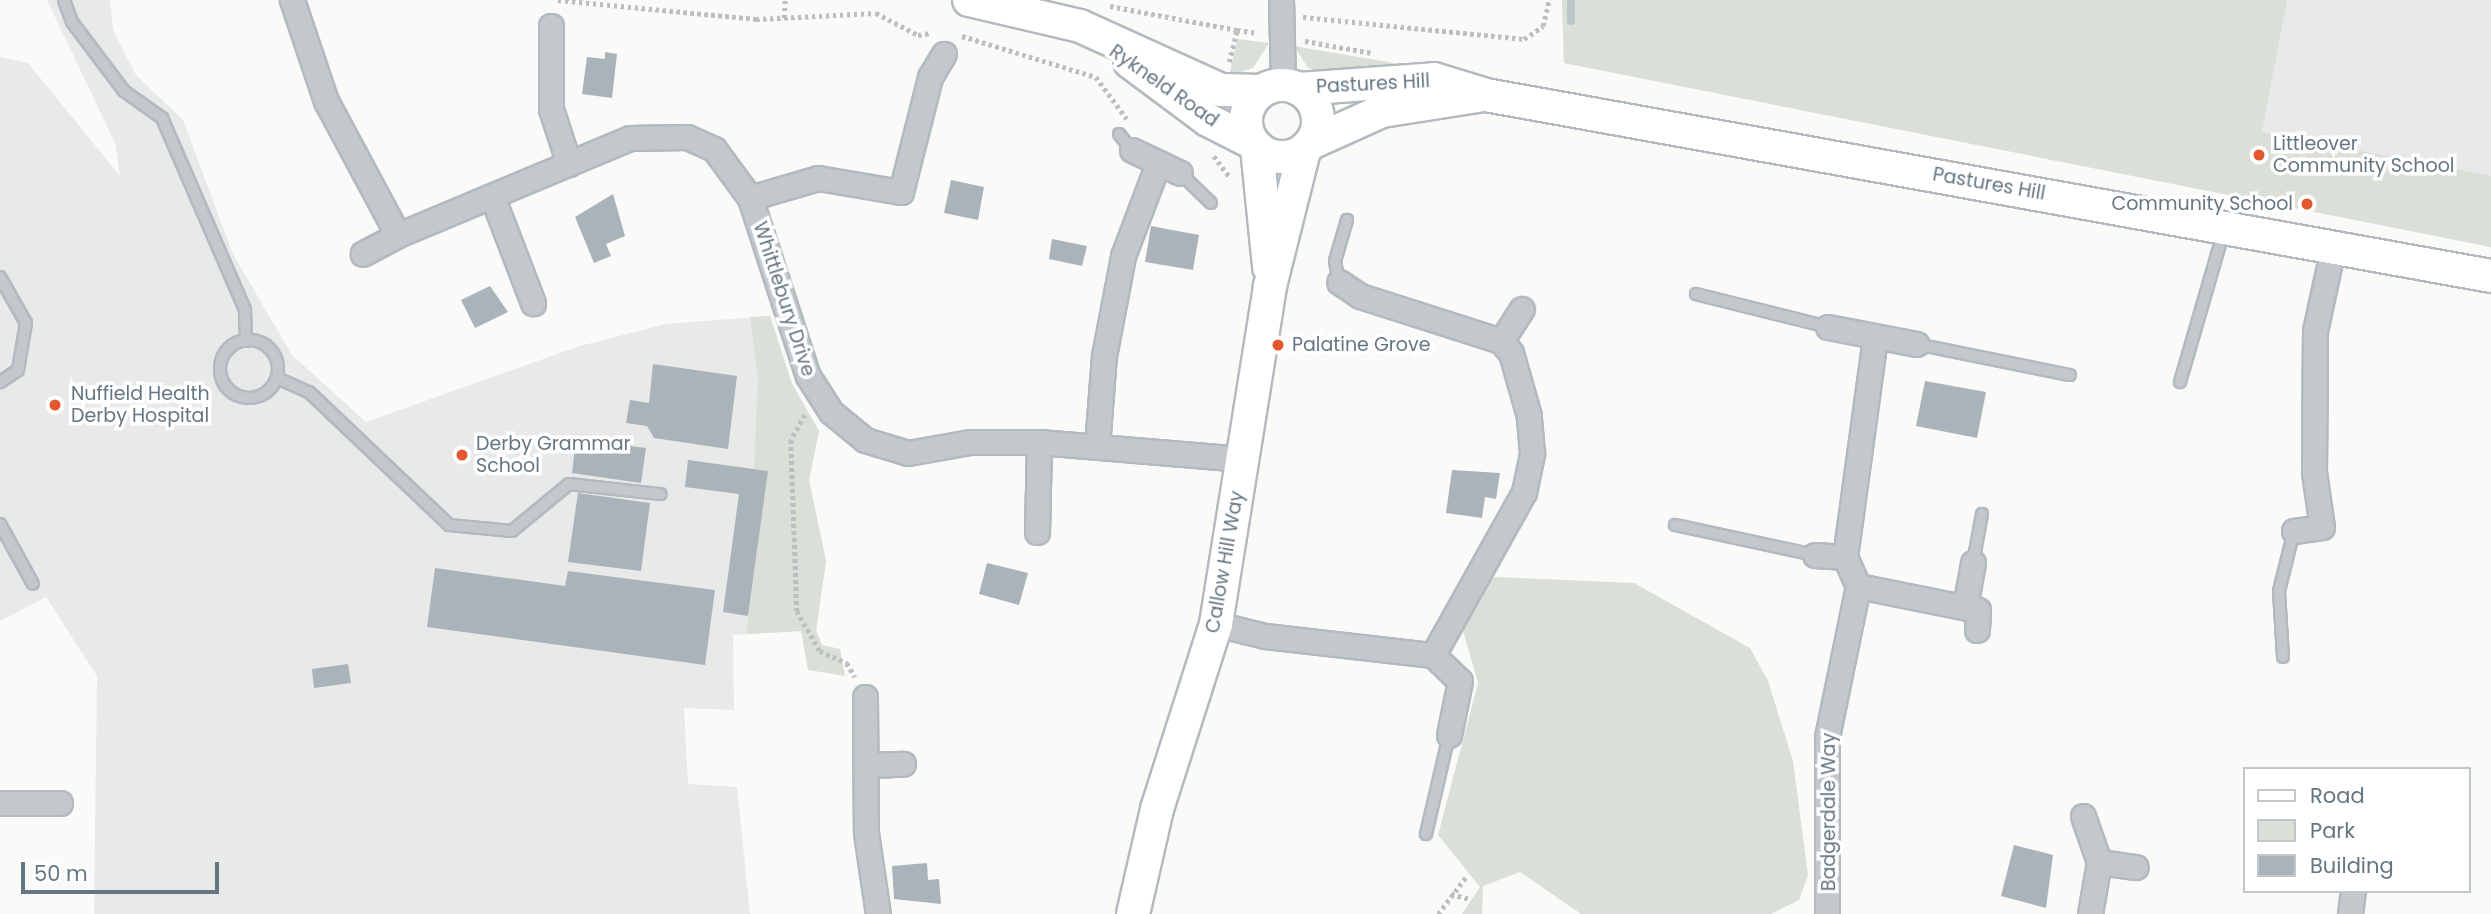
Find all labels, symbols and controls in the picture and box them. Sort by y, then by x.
street label: Rykneld Road [1105,40,1223,132]
street label: Pastures Hill [1316,70,1430,98]
place label: Littleover Community School [2273,133,2454,177]
marker: Littleover Community School [2251,147,2267,163]
street label: Pastures Hill [1931,163,2047,205]
place label: Community School [2112,193,2293,215]
marker: Community School [2299,196,2315,212]
street label: Whittlebury Drive [748,219,820,379]
place label: Palatine Grove [1292,334,1430,356]
marker: Palatine Grove [1270,337,1286,353]
place label: Nuffield Health Derby Hospital [71,383,210,427]
marker: Nuffield Health Derby Hospital [45,395,65,415]
place label: Derby Grammar School [476,433,631,477]
marker: Derby Grammar School [454,447,470,463]
street label: Callow Hill Way [1201,489,1249,635]
street label: Badgerdale Way [1818,733,1840,891]
legend [2242,767,2470,893]
text: Road [2310,781,2365,810]
text: Park [2310,816,2355,845]
scale bar [24,848,222,892]
text: Building [2310,851,2394,880]
text: 50 m [34,859,88,888]

